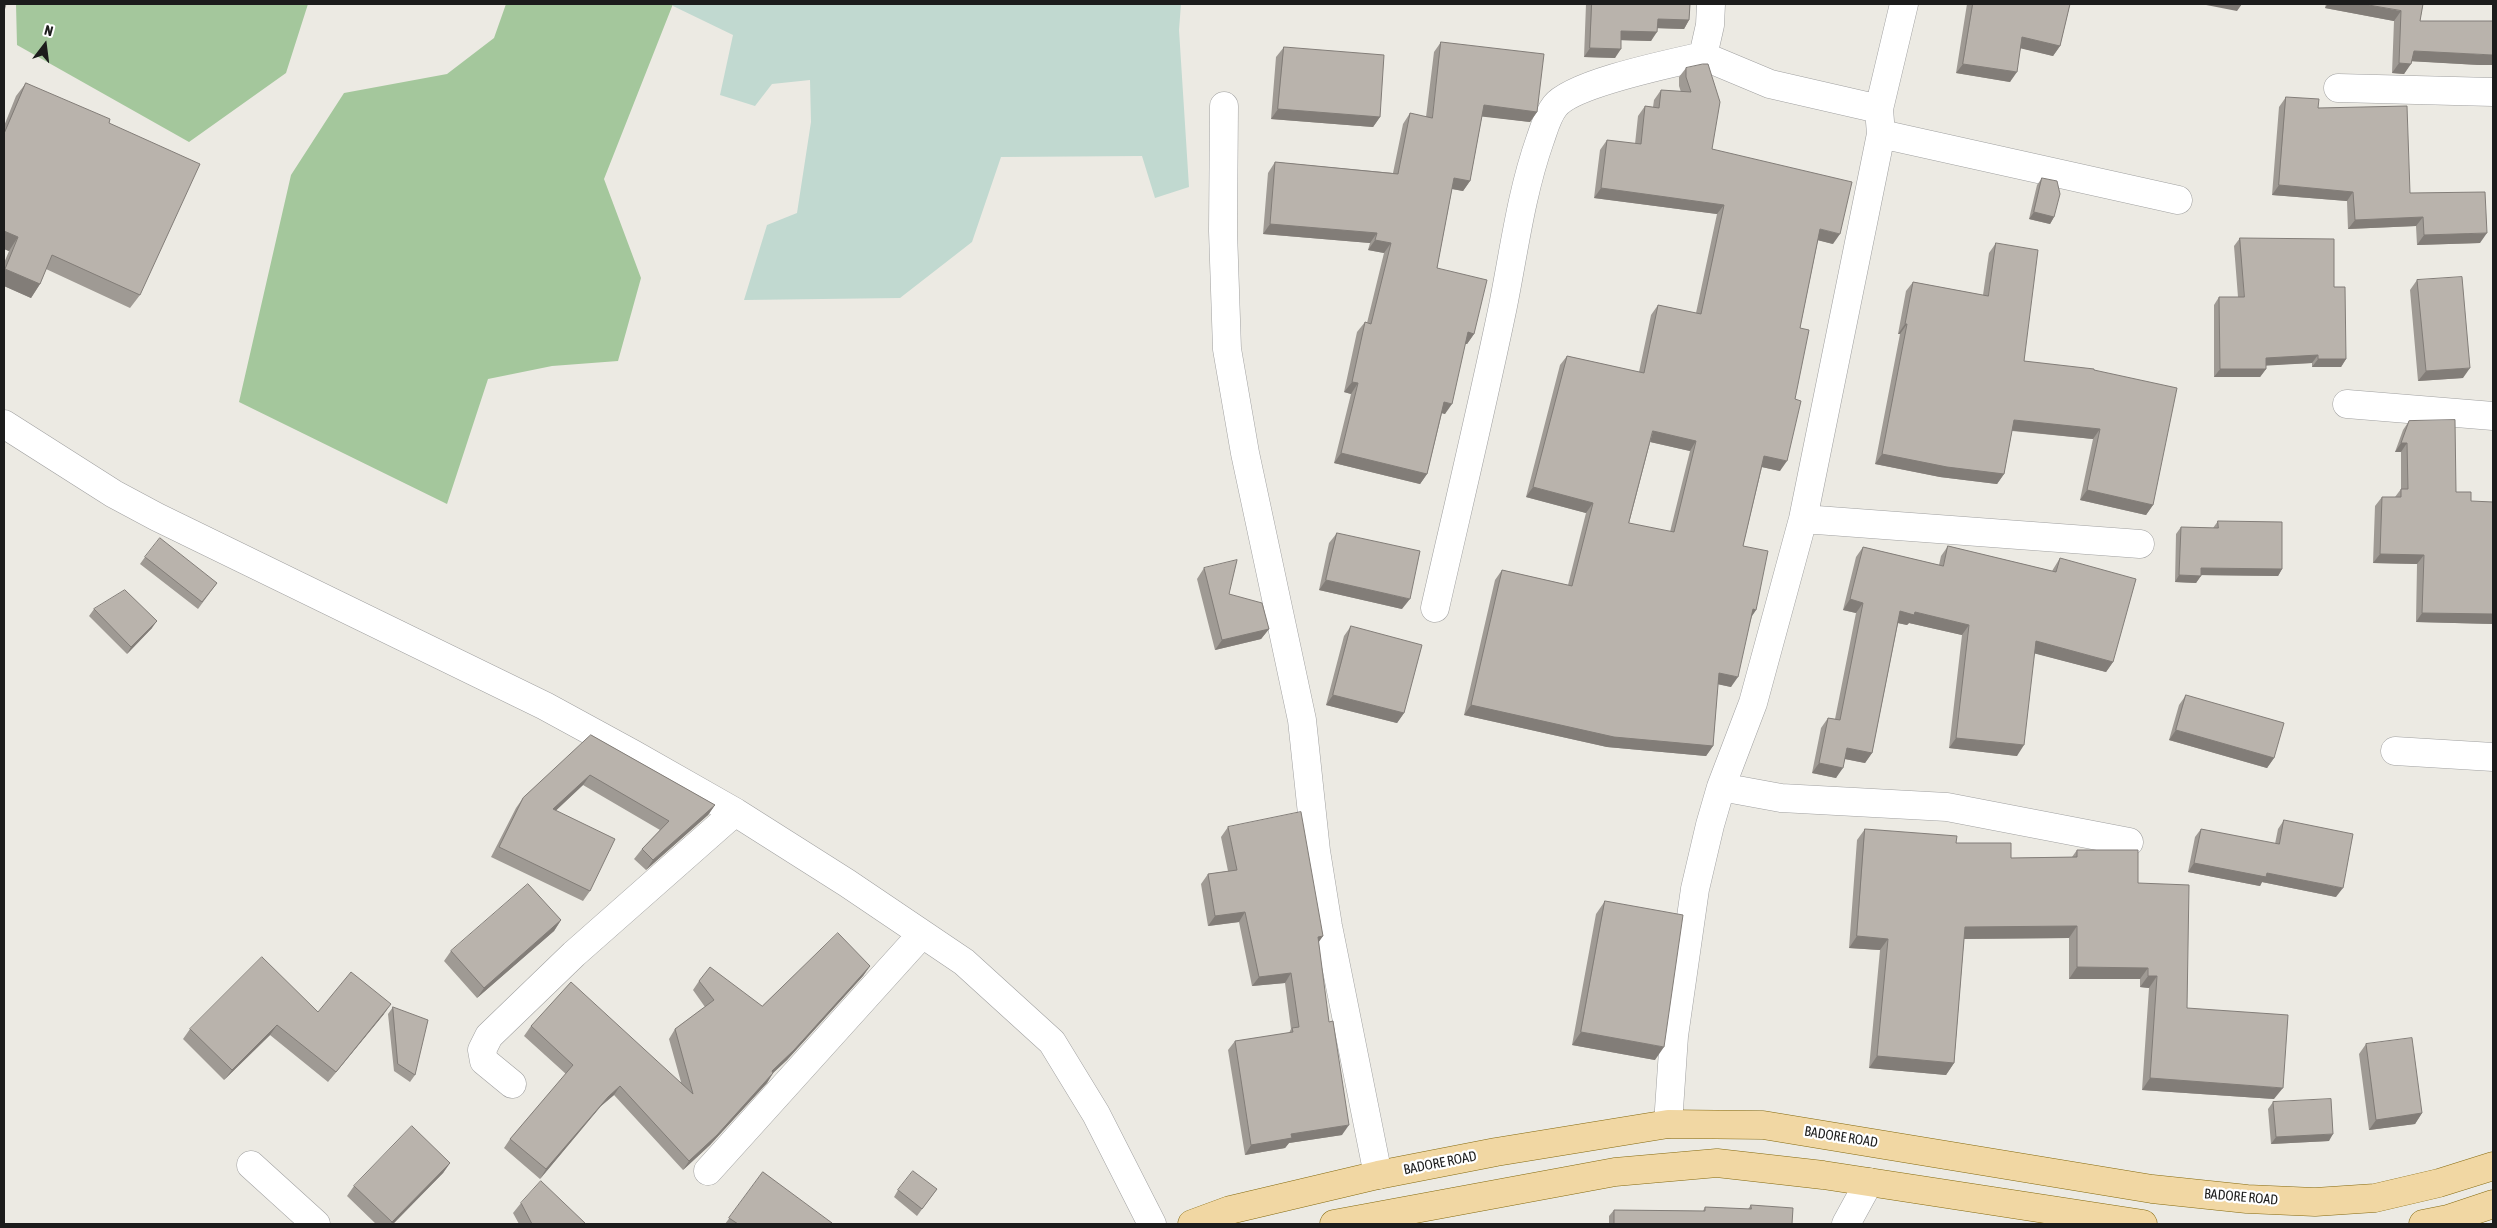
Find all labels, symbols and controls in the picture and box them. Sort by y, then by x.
north arrow [20,20,70,70]
text: N [43,22,55,39]
street label: BADORE ROAD [1803,1123,1879,1151]
street label: BADORE ROAD [1402,1148,1478,1178]
street label: BADORE ROAD [2203,1185,2279,1209]

